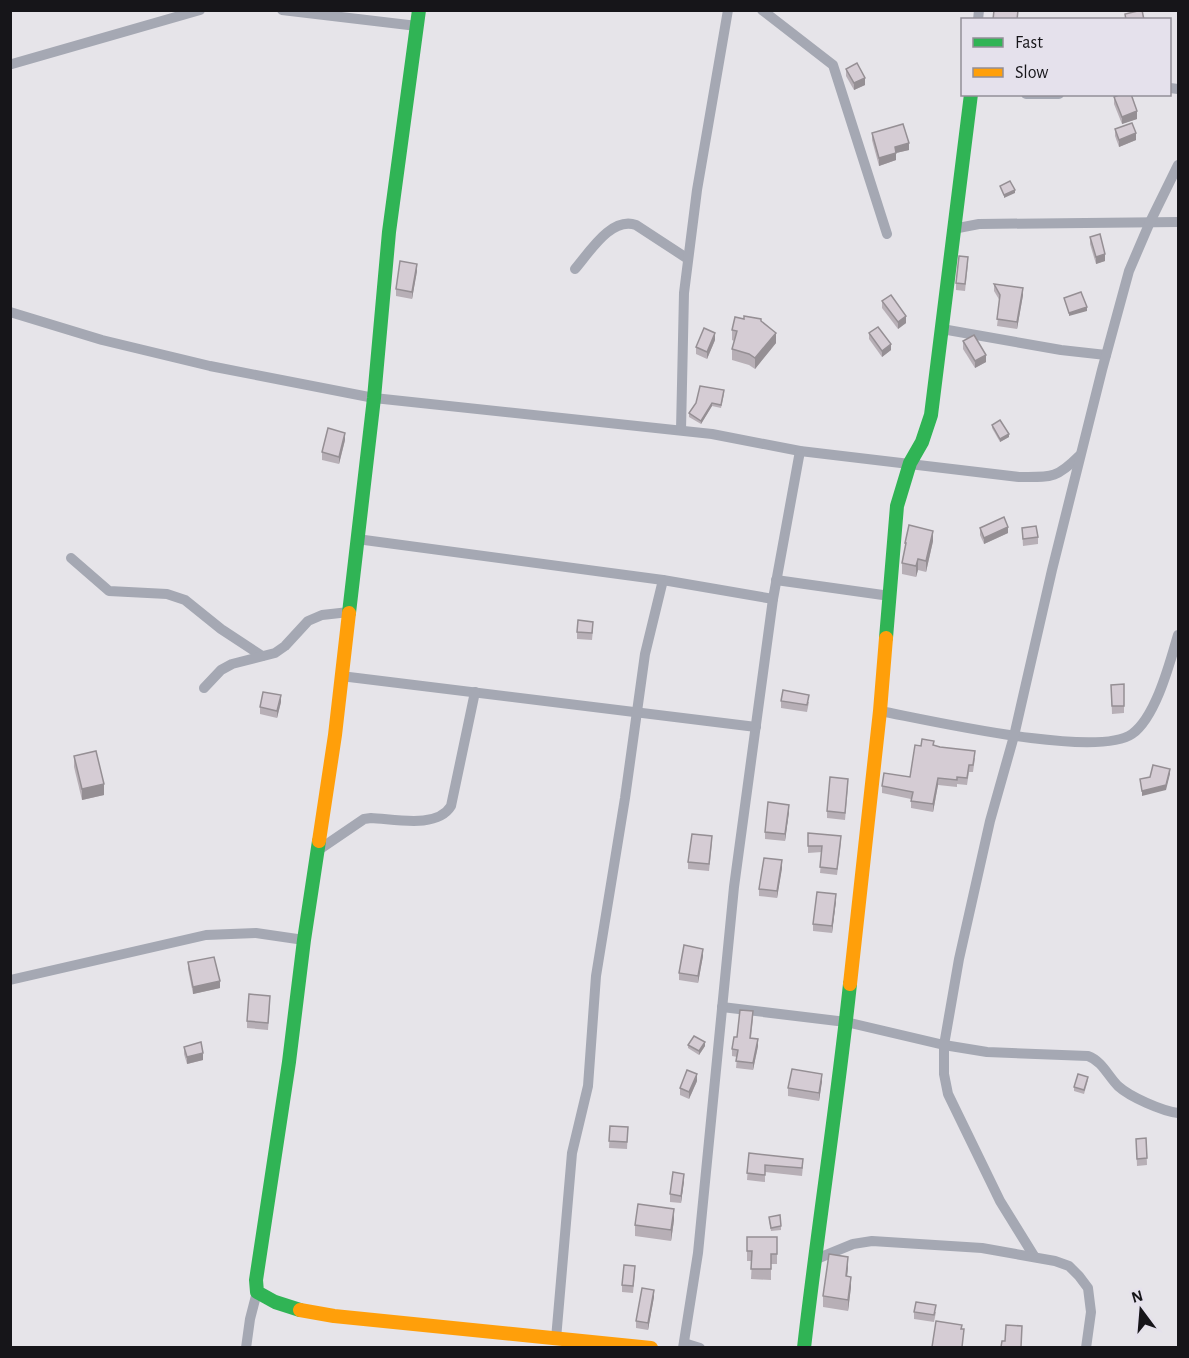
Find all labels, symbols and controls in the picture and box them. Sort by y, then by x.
legend [961,18,1171,96]
text: Fast [1015,34,1043,52]
text: Slow [1015,64,1048,82]
north arrow [1111,1280,1171,1340]
text: N [1130,1287,1145,1306]

